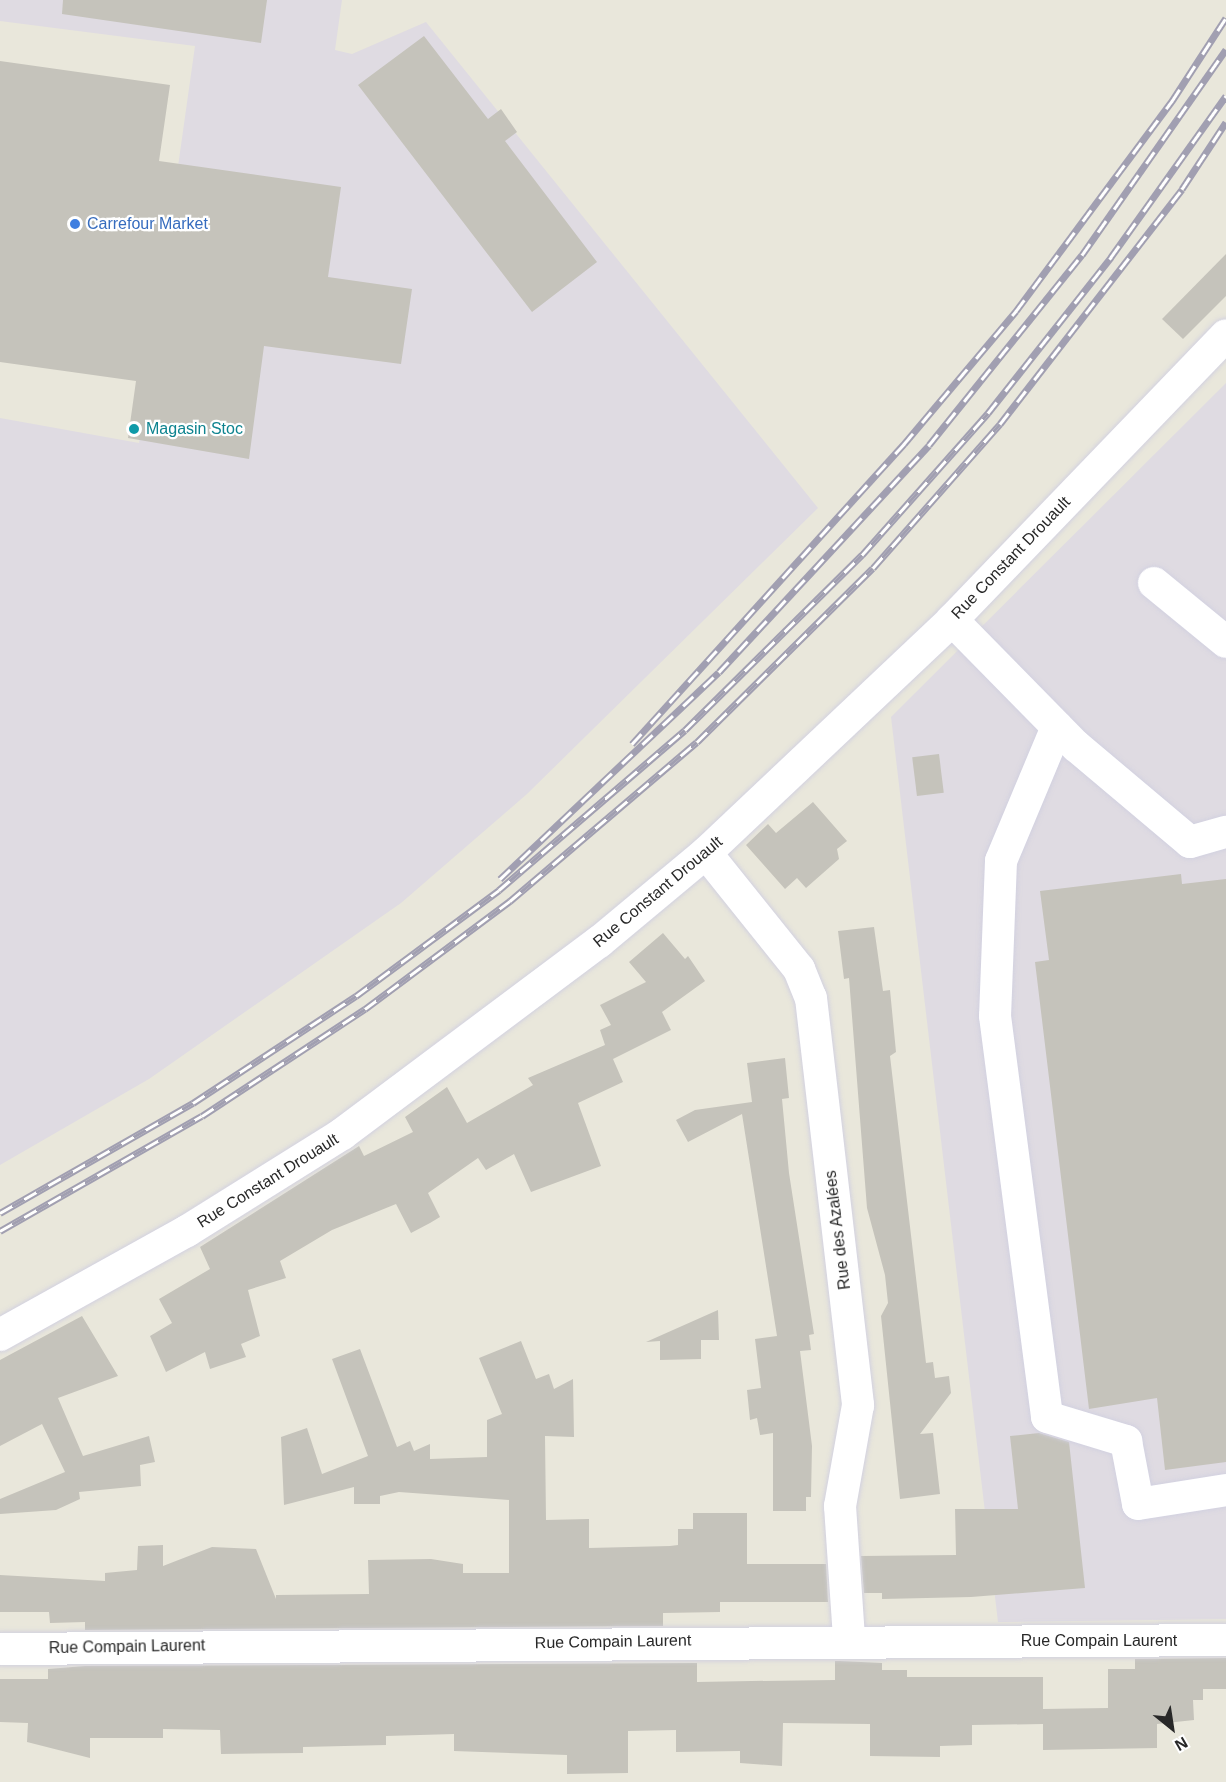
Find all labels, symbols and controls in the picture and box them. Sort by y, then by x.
place label: Carrefour Market [87,214,208,234]
marker: Carrefour Market [68,217,82,231]
place label: Magasin Stoc [146,419,243,439]
marker: Magasin Stoc [127,422,141,436]
street label: Rue Constant Drouault [948,493,1074,623]
street label: Rue Constant Drouault [589,832,727,952]
street label: Rue Constant Drouault [194,1130,342,1232]
street label: Rue des Azalées [821,1169,855,1291]
street label: Rue Compain Laurent [535,1631,691,1653]
street label: Rue Compain Laurent [1021,1631,1177,1651]
street label: Rue Compain Laurent [49,1636,205,1658]
north arrow [1142,1698,1202,1758]
text: N [1172,1734,1191,1754]

